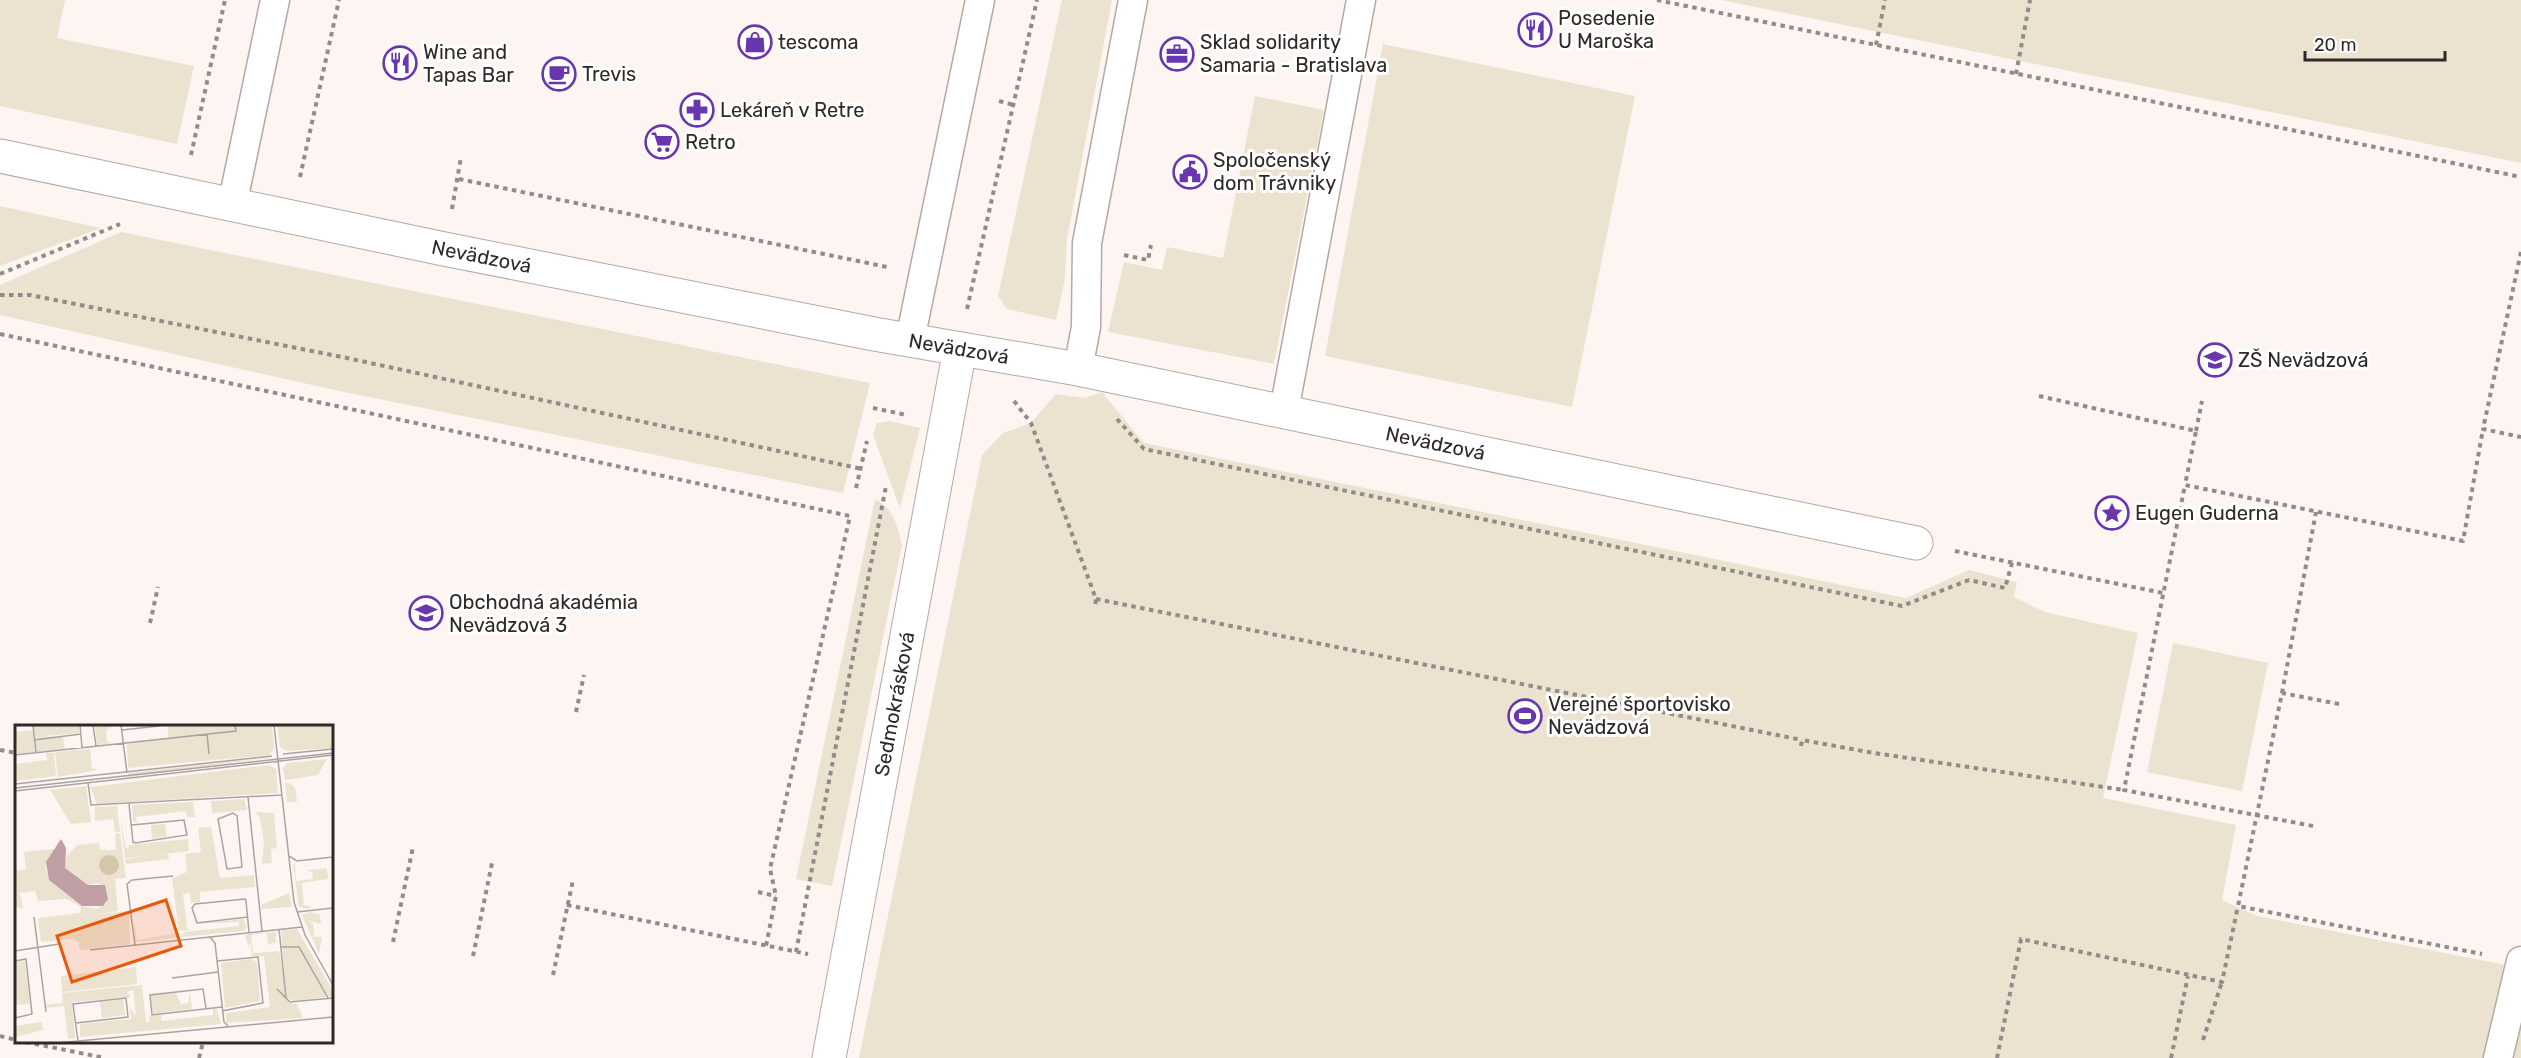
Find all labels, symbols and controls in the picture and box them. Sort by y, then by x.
place label: Posedenie U Maroška [1558,6,1655,53]
restaurant icon: Posedenie U Maroška [1517,12,1553,48]
shop icon: tescoma [737,24,773,60]
scale bar [2305,24,2444,62]
place label: tescoma [778,30,859,54]
place label: Sklad solidarity Samaria - Bratislava [1200,30,1387,77]
text: 20 m [2314,34,2356,56]
office icon: Sklad solidarity Samaria - Bratislava [1159,36,1195,72]
place label: Wine and Tapas Bar [423,40,514,87]
restaurant icon: Wine and Tapas Bar [382,45,418,81]
cafe icon: Trevis [541,56,577,92]
place label: Trevis [582,62,636,86]
pharmacy icon: Lekáreň v Retre [679,92,715,128]
place label: Lekáreň v Retre [720,98,865,122]
supermarket icon: Retro [644,124,680,160]
place label: Retro [685,130,736,154]
place label: Spoločenský dom Trávniky [1213,148,1336,195]
public building icon: Spoločenský dom Trávniky [1172,154,1208,190]
street label: Nevädzová [430,235,534,278]
street label: Nevädzová [907,328,1011,369]
school or university icon: ZŠ Nevädzová [2197,342,2233,378]
place label: ZŠ Nevädzová [2238,348,2369,372]
street label: Nevädzová [1383,421,1487,465]
place icon: Eugen Guderna [2094,495,2130,531]
place label: Eugen Guderna [2135,501,2279,525]
place label: Obchodná akadémia Nevädzová 3 [449,590,638,637]
school or university icon: Obchodná akadémia Nevädzová 3 [408,595,444,631]
street label: Sedmokrásková [869,630,920,778]
place label: Verejné športovisko Nevädzová [1548,692,1731,739]
sports icon: Verejné športovisko Nevädzová [1507,698,1543,734]
inset map [15,725,333,1043]

